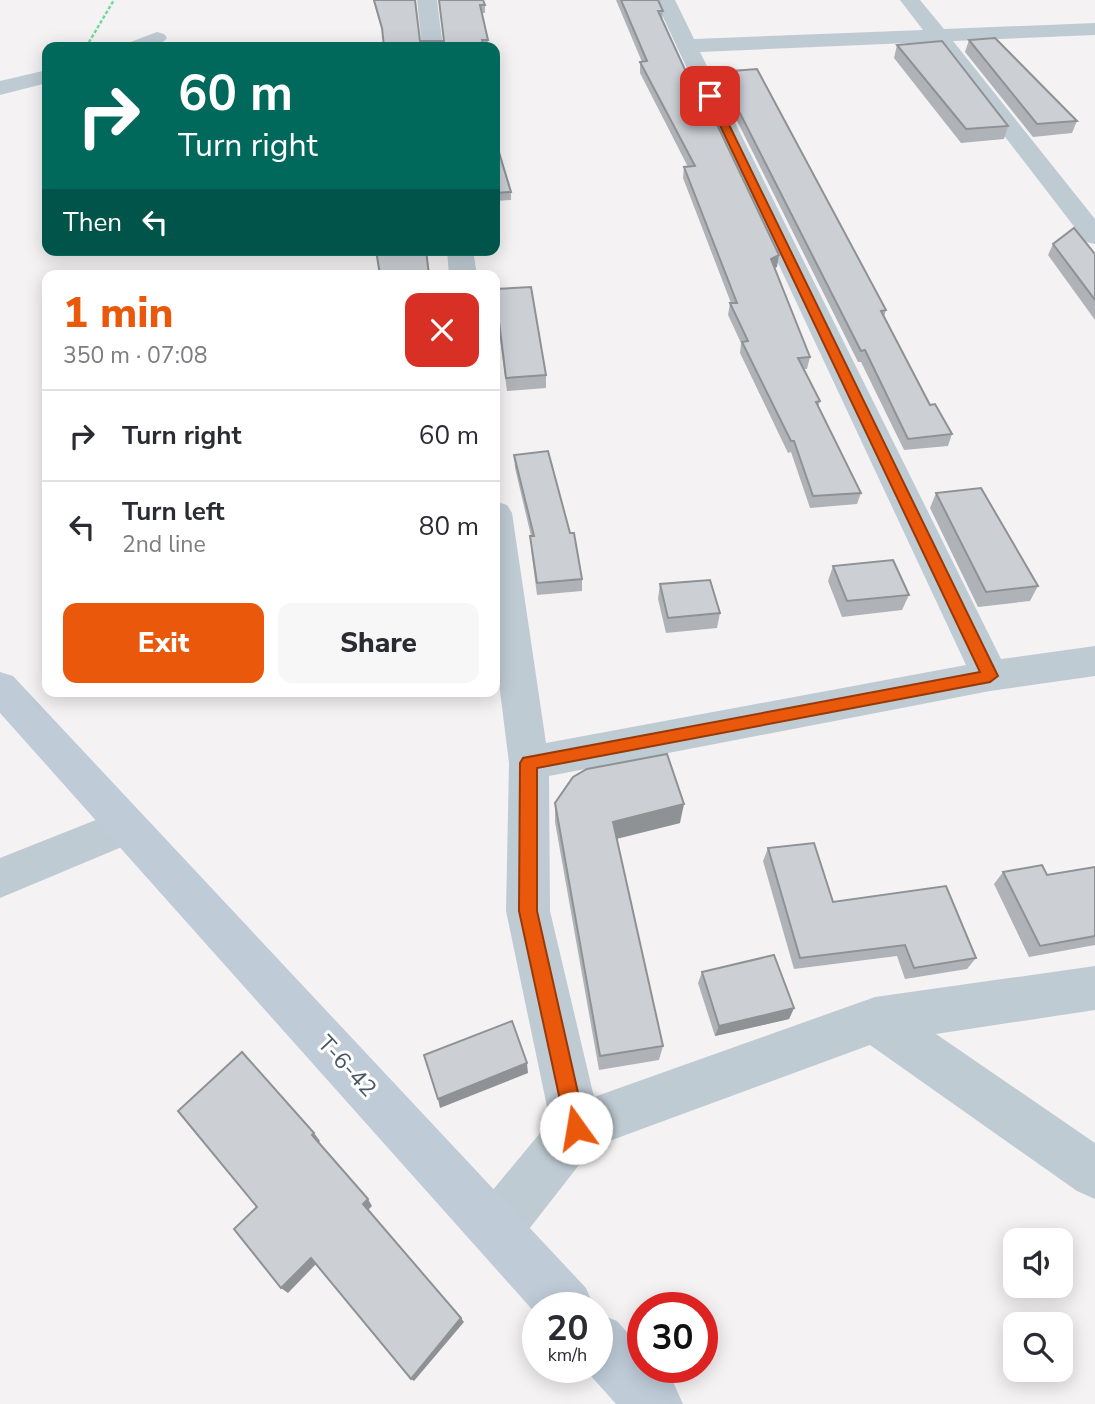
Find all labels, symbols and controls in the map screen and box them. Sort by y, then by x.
text: 60 m [178,60,293,127]
pin [680,66,740,126]
icon: right [63,70,154,161]
icon: arrive [691,77,729,115]
text: Turn right [178,124,318,167]
icon: left [136,203,174,241]
text: Then [63,205,122,240]
text: 1 min [63,285,173,342]
button: close [405,293,479,367]
text: 350 m · 07:08 [63,340,208,371]
icon: right [63,417,101,455]
text: Turn right [122,418,241,453]
text: 60 m [419,418,479,453]
text: Turn left [122,494,225,529]
icon: left [63,508,101,546]
text: 80 m [419,509,479,544]
text: 2nd line [122,529,206,560]
button: Exit [63,603,264,683]
button: Share [278,603,479,683]
street label: T-6-42 [311,1028,383,1104]
position arrow [539,1091,613,1165]
map controls [1003,1228,1073,1382]
button: sound [1003,1228,1073,1298]
speed limit sign: 30 [627,1292,718,1383]
text: 20 [546,1305,589,1352]
button: search [1003,1312,1073,1382]
text: km/h [548,1343,587,1367]

